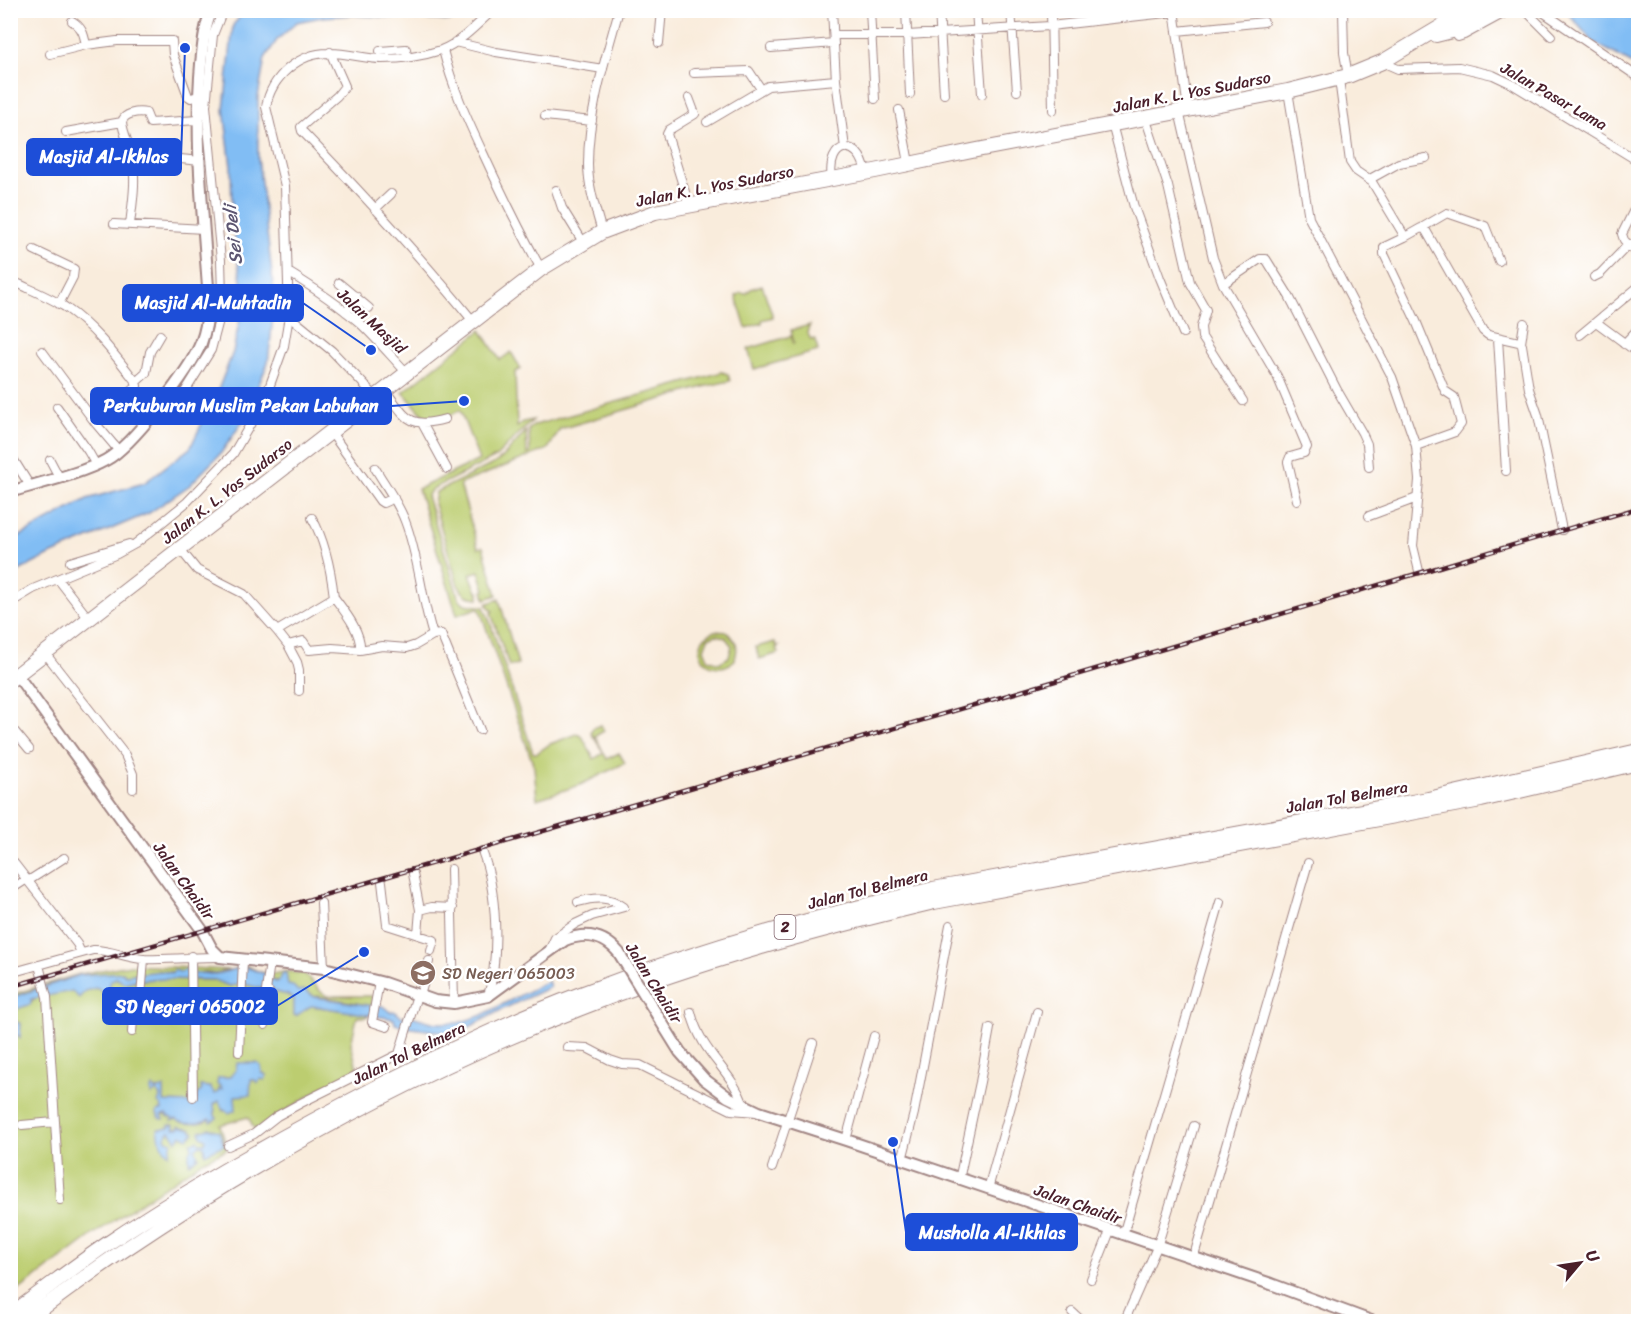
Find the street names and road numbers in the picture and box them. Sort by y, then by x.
street label: Jalan Pasar Lama [1494,53,1613,138]
street label: Jalan K. L. Yos Sudarso [1110,63,1273,122]
street label: Jalan K. L. Yos Sudarso [633,157,796,216]
street label: Jalan Masjid [329,280,415,362]
street label: Jalan K. L. Yos Sudarso [154,430,299,552]
street label: Jalan Tol Belmera [1283,772,1410,822]
street label: Jalan Chaidir [145,835,223,928]
street label: Jalan Tol Belmera [804,860,931,918]
road number: 2 [774,915,796,939]
street label: Jalan Chaidir [617,936,691,1031]
street label: Jalan Tol Belmera [347,1013,471,1093]
street label: Jalan Chaidir [1029,1175,1127,1233]

